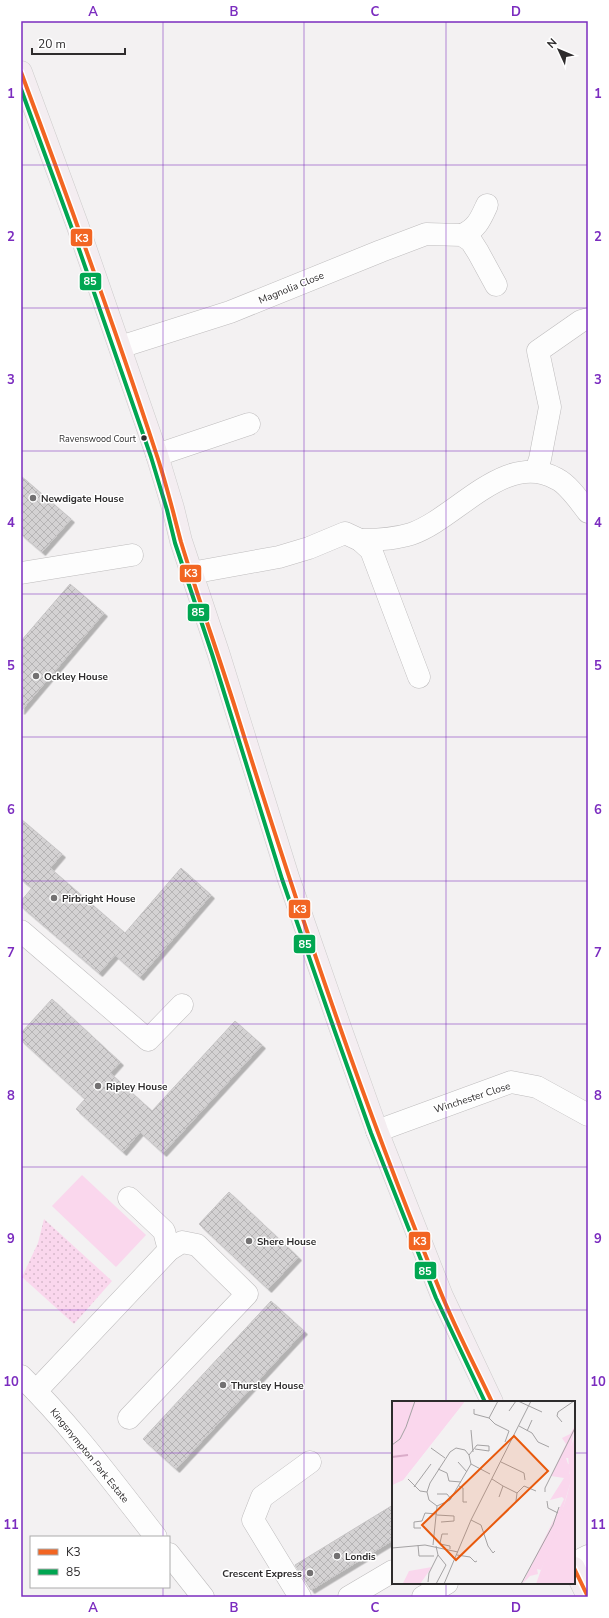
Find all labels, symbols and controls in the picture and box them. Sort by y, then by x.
text: A [88,3,98,21]
text: B [230,3,239,21]
text: C [371,3,380,21]
text: D [511,3,521,21]
scale bar [32,30,125,56]
north arrow [539,30,579,70]
text: N [544,35,560,52]
text: 20 m [38,36,66,52]
text: 1 [7,85,15,103]
text: 1 [594,85,602,103]
text: 2 [7,228,15,246]
line badge: K3 [70,228,93,247]
text: 2 [594,228,602,246]
text: K3 [75,231,89,246]
street label: Magnolia Close [257,268,326,307]
line badge: 85 [79,272,102,291]
text: 85 [83,274,97,289]
text: 3 [7,371,15,389]
text: 3 [594,371,602,389]
place label: Ravenswood Court [59,433,137,445]
marker: Ravenswood Court [139,433,149,443]
place label: Newdigate House [41,492,124,506]
marker: Newdigate House [28,493,38,503]
text: 4 [7,514,15,532]
text: 4 [594,514,602,532]
line badge: K3 [179,564,202,583]
text: K3 [184,566,198,581]
line badge: 85 [187,603,210,622]
text: 85 [191,605,205,620]
text: 5 [7,657,15,675]
text: 5 [594,657,602,675]
place label: Ockley House [44,670,109,684]
marker: Ockley House [31,671,41,681]
text: 6 [7,801,15,819]
text: 6 [594,801,602,819]
place label: Pirbright House [62,892,136,906]
marker: Pirbright House [49,893,59,903]
line badge: K3 [288,899,311,919]
text: K3 [293,902,307,917]
line badge: 85 [293,934,316,954]
text: 85 [298,937,312,952]
text: 7 [7,944,15,962]
text: 7 [594,944,602,962]
street label: Winchester Close [432,1079,512,1117]
place label: Ripley House [106,1080,168,1094]
marker: Ripley House [93,1081,103,1091]
text: 8 [7,1087,15,1105]
text: 8 [594,1087,602,1105]
text: 9 [7,1230,15,1248]
text: 9 [594,1230,602,1248]
line badge: K3 [408,1231,431,1251]
text: K3 [413,1234,427,1249]
place label: Shere House [257,1235,317,1249]
marker: Shere House [244,1236,254,1246]
line badge: 85 [414,1261,437,1280]
text: 85 [418,1264,432,1279]
text: 10 [3,1373,19,1391]
text: 10 [590,1373,606,1391]
place label: Thursley House [231,1379,304,1393]
marker: Thursley House [218,1380,228,1390]
inset map [392,1401,575,1584]
street label: Kingsnympton Park Estate [47,1405,132,1506]
text: 11 [3,1516,19,1534]
text: 11 [590,1516,606,1534]
legend [30,1536,170,1588]
text: K3 [66,1544,81,1560]
place label: Londis [345,1550,376,1564]
marker: Londis [332,1551,342,1561]
text: 85 [66,1564,80,1580]
place label: Crescent Express [222,1567,302,1581]
marker: Crescent Express [305,1568,315,1578]
text: A [88,1599,98,1617]
text: B [230,1599,239,1617]
text: C [371,1599,380,1617]
text: D [511,1599,521,1617]

